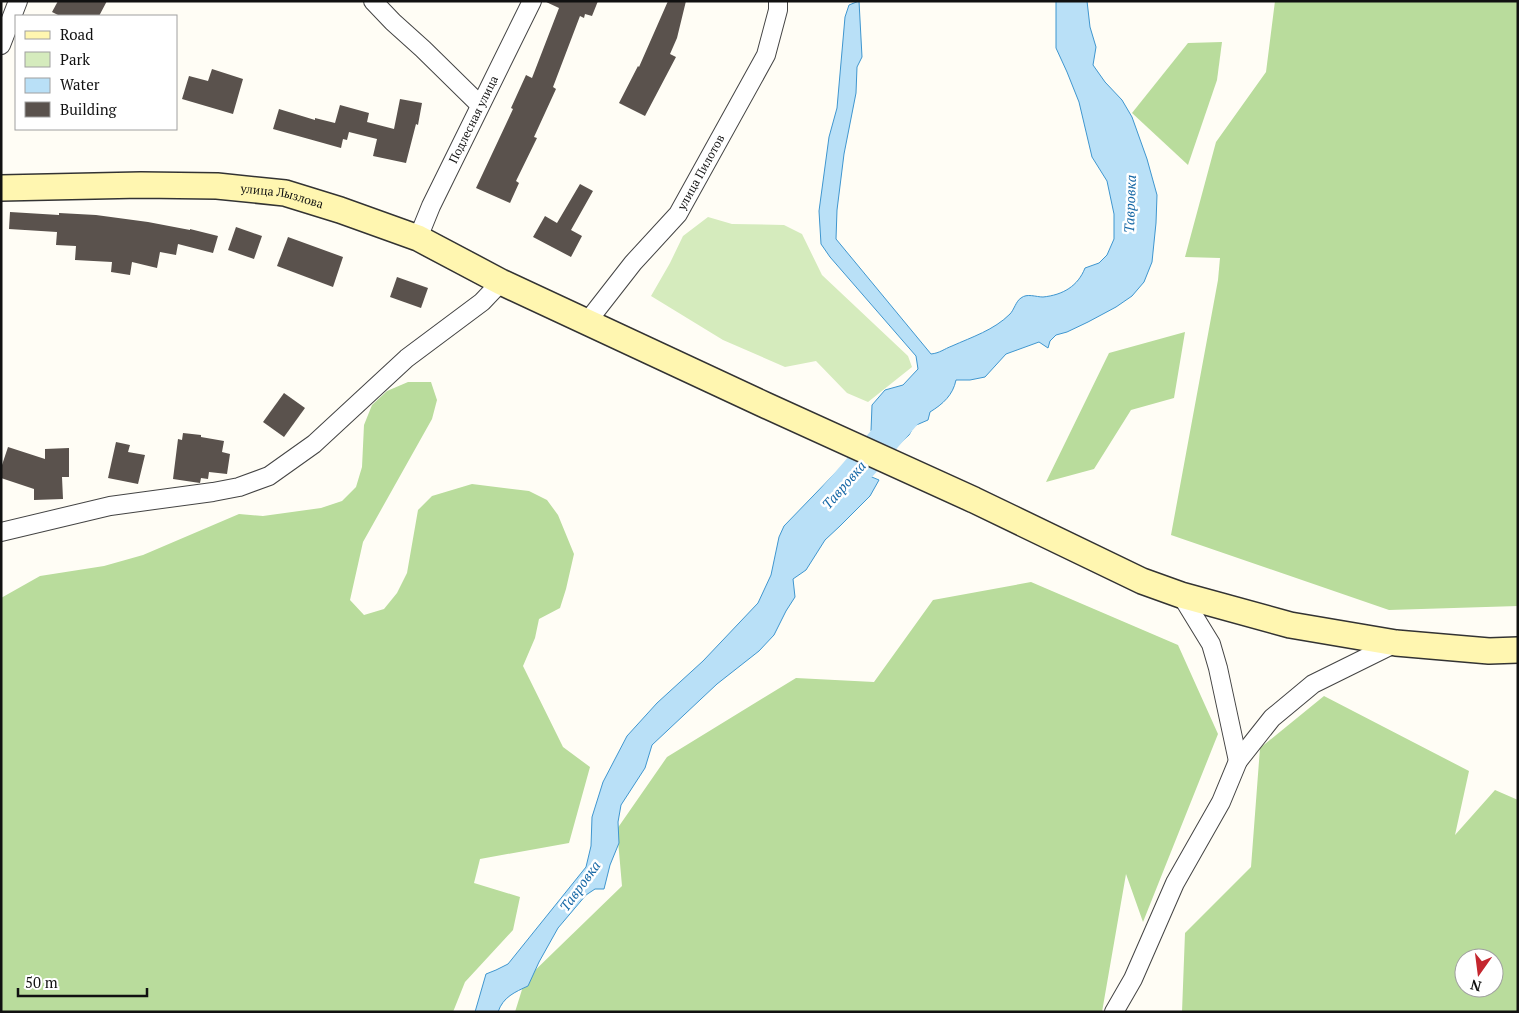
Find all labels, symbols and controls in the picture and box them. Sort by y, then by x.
legend [15,15,178,130]
text: Road [60,24,93,44]
text: Park [60,49,90,69]
street label: Подлесная улица [445,73,501,166]
text: Water [60,74,100,94]
text: Building [60,99,118,119]
street label: улица Пилотов [673,132,728,213]
water label: Тавровка [1119,174,1140,233]
street label: улица Лызлова [239,180,325,211]
water label: Тавровка [817,456,870,513]
water label: Тавровка [555,857,604,915]
north arrow [1454,948,1504,998]
scale bar [18,966,146,998]
text: 50 m [25,972,58,992]
text: N [1468,976,1483,997]

